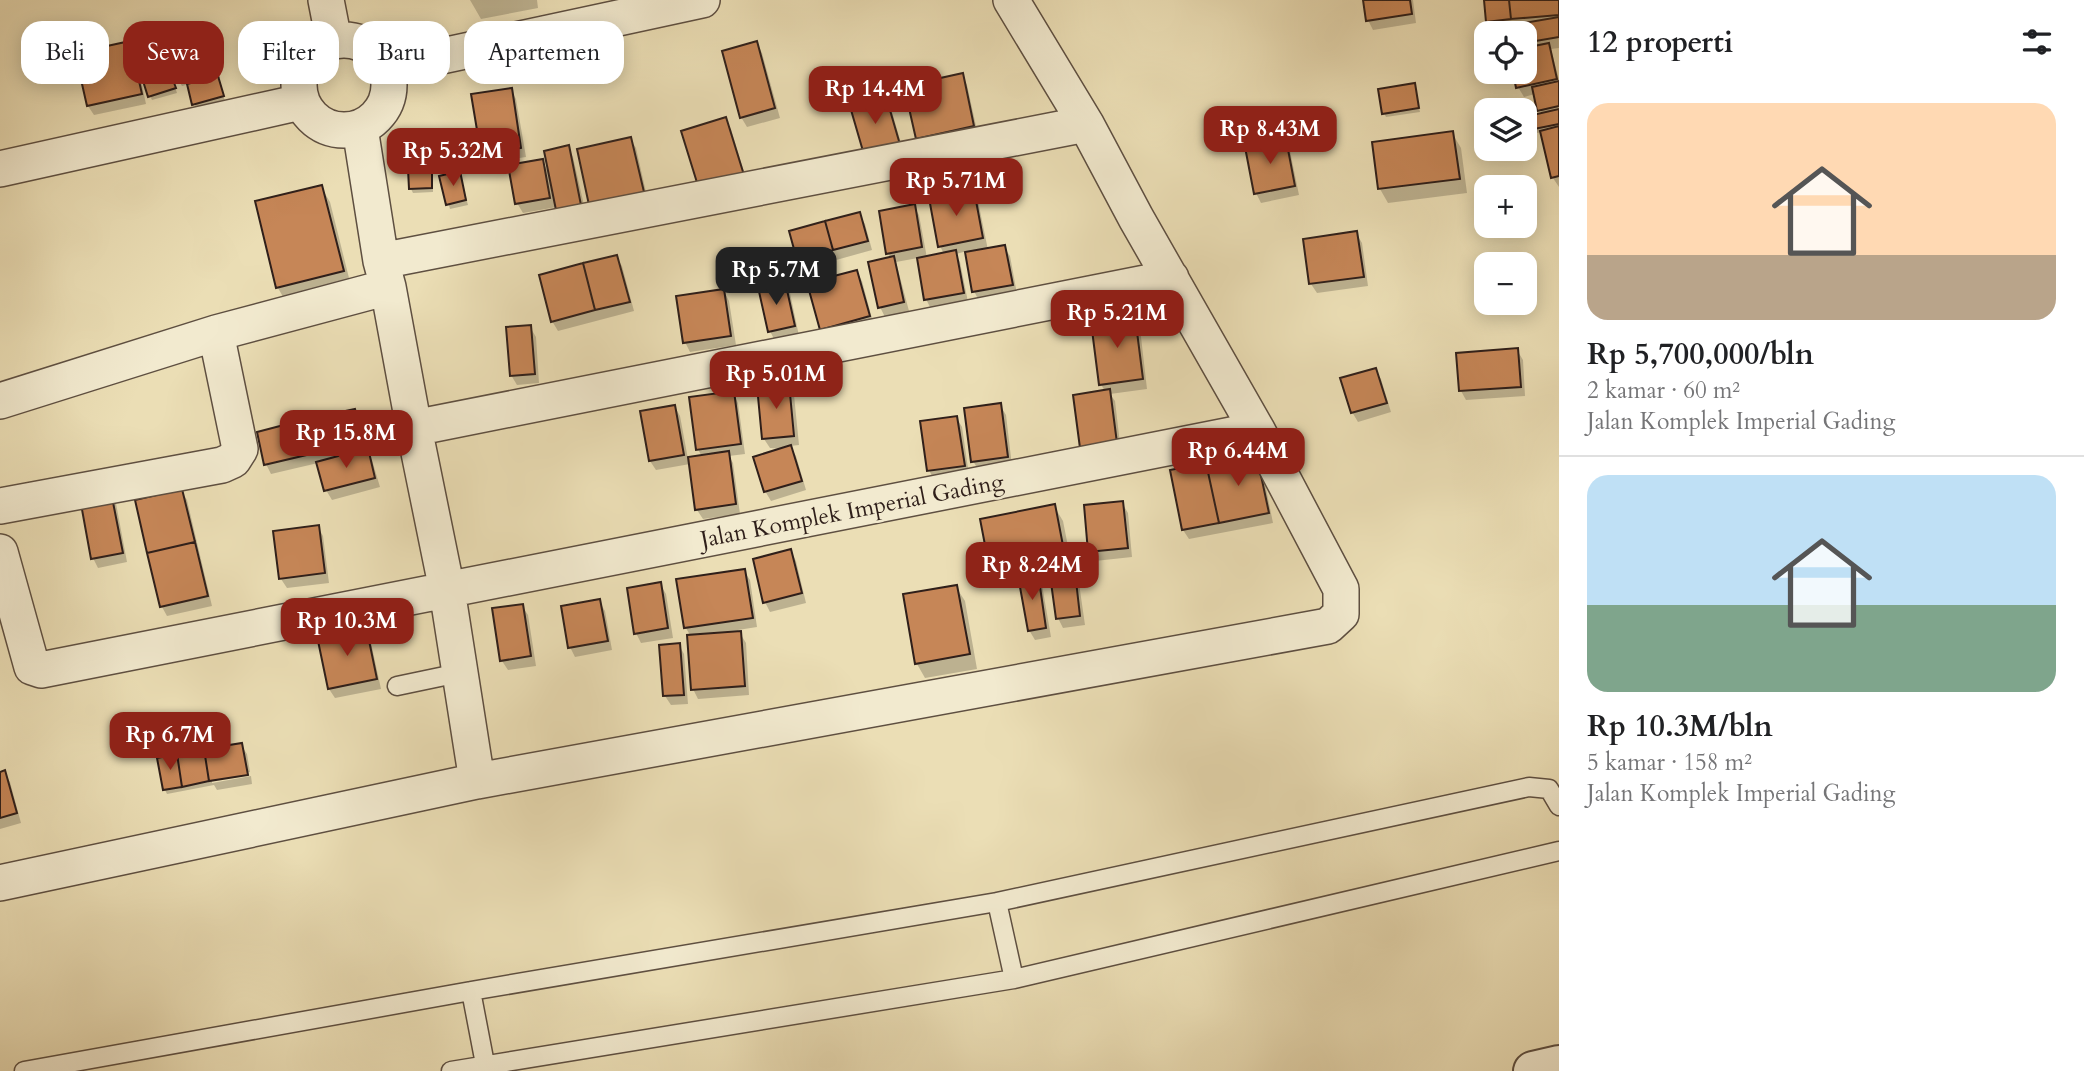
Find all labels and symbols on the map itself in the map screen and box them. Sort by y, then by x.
pin: Rp 14.4M [803,66,947,126]
pin: Rp 8.43M [1198,106,1342,166]
pin: Rp 5.32M [381,128,525,188]
pin: Rp 5.71M [884,158,1028,218]
pin: Rp 5.7M [711,247,841,307]
pin: Rp 5.21M [1045,290,1189,350]
pin: Rp 5.01M [704,352,848,411]
pin: Rp 15.8M [274,410,418,470]
pin: Rp 6.44M [1166,428,1310,488]
street label: Jalan Komplek Imperial Gading [695,466,1007,556]
pin: Rp 8.24M [960,542,1104,602]
pin: Rp 10.3M [275,598,419,658]
pin: Rp 6.7M [105,712,235,772]

